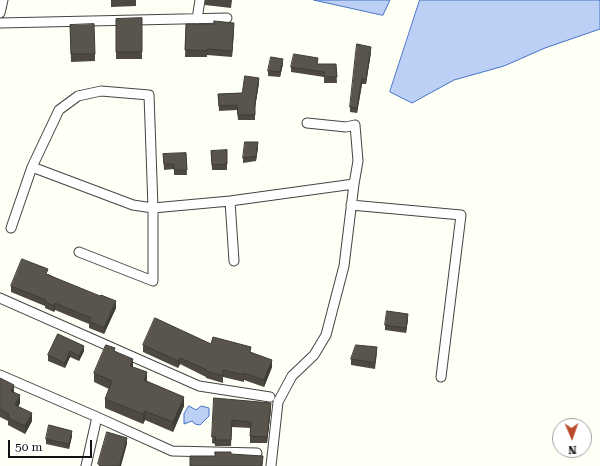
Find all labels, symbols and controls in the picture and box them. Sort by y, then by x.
north arrow [552,418,592,458]
scale bar [10,432,94,458]
text: 50 m [15,440,42,454]
text: N [568,443,577,456]

